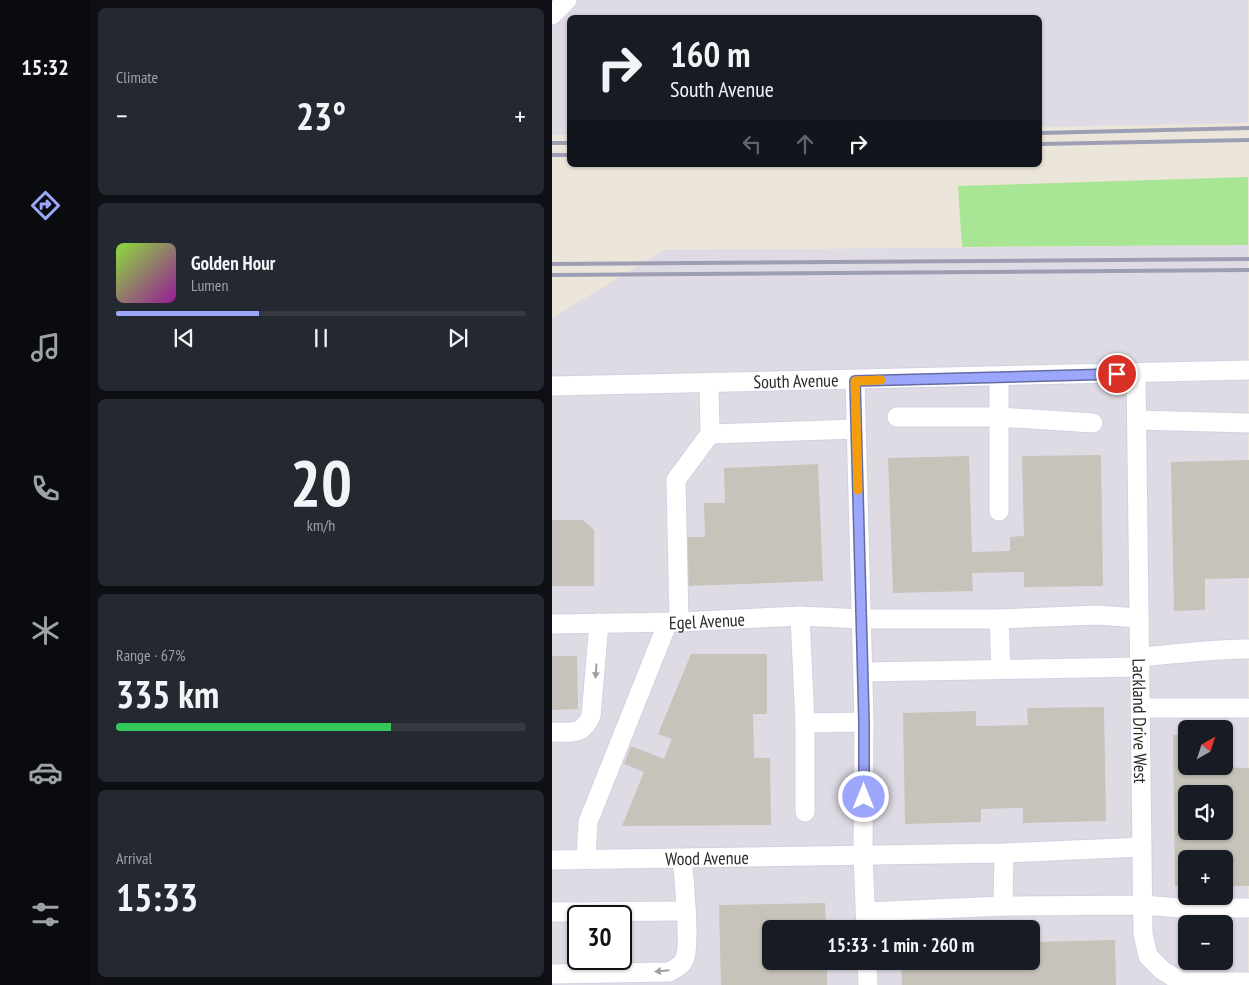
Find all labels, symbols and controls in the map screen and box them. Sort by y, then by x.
text: 160 m [670,31,751,77]
icon: right [587,35,652,100]
text: 15:32 [21,53,69,81]
text: Climate [116,67,158,87]
text: South Avenue [670,75,774,103]
text: 23° [296,91,346,140]
text: − [116,97,128,134]
text: + [514,97,526,134]
icon: left [738,130,766,158]
icon: ahead [791,130,819,158]
icon: right [844,130,872,158]
icon: directions [28,188,63,223]
text: Golden Hour [191,251,275,275]
text: Lumen [191,275,228,295]
icon: previous [170,324,198,352]
icon: pause [307,324,335,352]
icon: next [444,324,472,352]
icon: music [28,330,63,365]
pin [1096,353,1138,395]
icon: arrive [1103,360,1131,388]
street label: South Avenue [753,368,839,393]
text: 20 [290,440,352,524]
icon: phone [28,471,63,506]
text: km/h [307,515,335,535]
street label: Egel Avenue [669,607,745,634]
icon: climate [28,613,63,648]
text: Range · 67% [116,645,185,665]
street label: Lackland Drive West [1128,658,1153,784]
one-way arrow [591,664,599,680]
text: 335 km [116,669,219,718]
north arrow [1178,720,1233,775]
map controls [1178,720,1233,970]
icon: car [28,755,63,790]
position arrow [837,770,889,822]
button: sound [1178,785,1233,840]
street label: Wood Avenue [665,845,749,870]
text: Arrival [116,848,152,868]
button: + [1178,850,1233,905]
text: 15:33 [116,872,198,921]
icon: filters [28,897,63,932]
speed limit sign: 30 [567,905,632,970]
button: − [1178,915,1233,970]
text: 15:33 · 1 min · 260 m [828,933,974,957]
one-way arrow [654,967,670,975]

